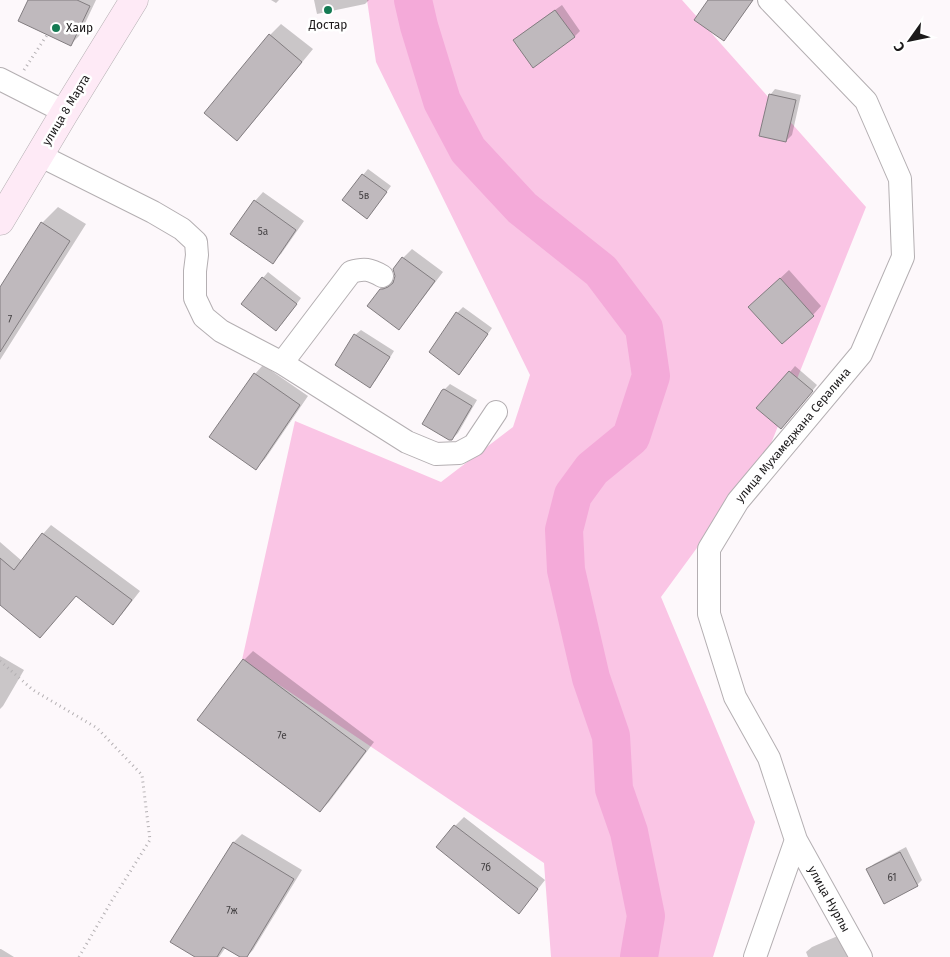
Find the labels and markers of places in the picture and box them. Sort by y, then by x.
marker: Достар [322,4,334,16]
place label: Достар [308,18,347,32]
place label: Хаир [66,21,93,35]
marker: Хаир [50,22,62,34]

